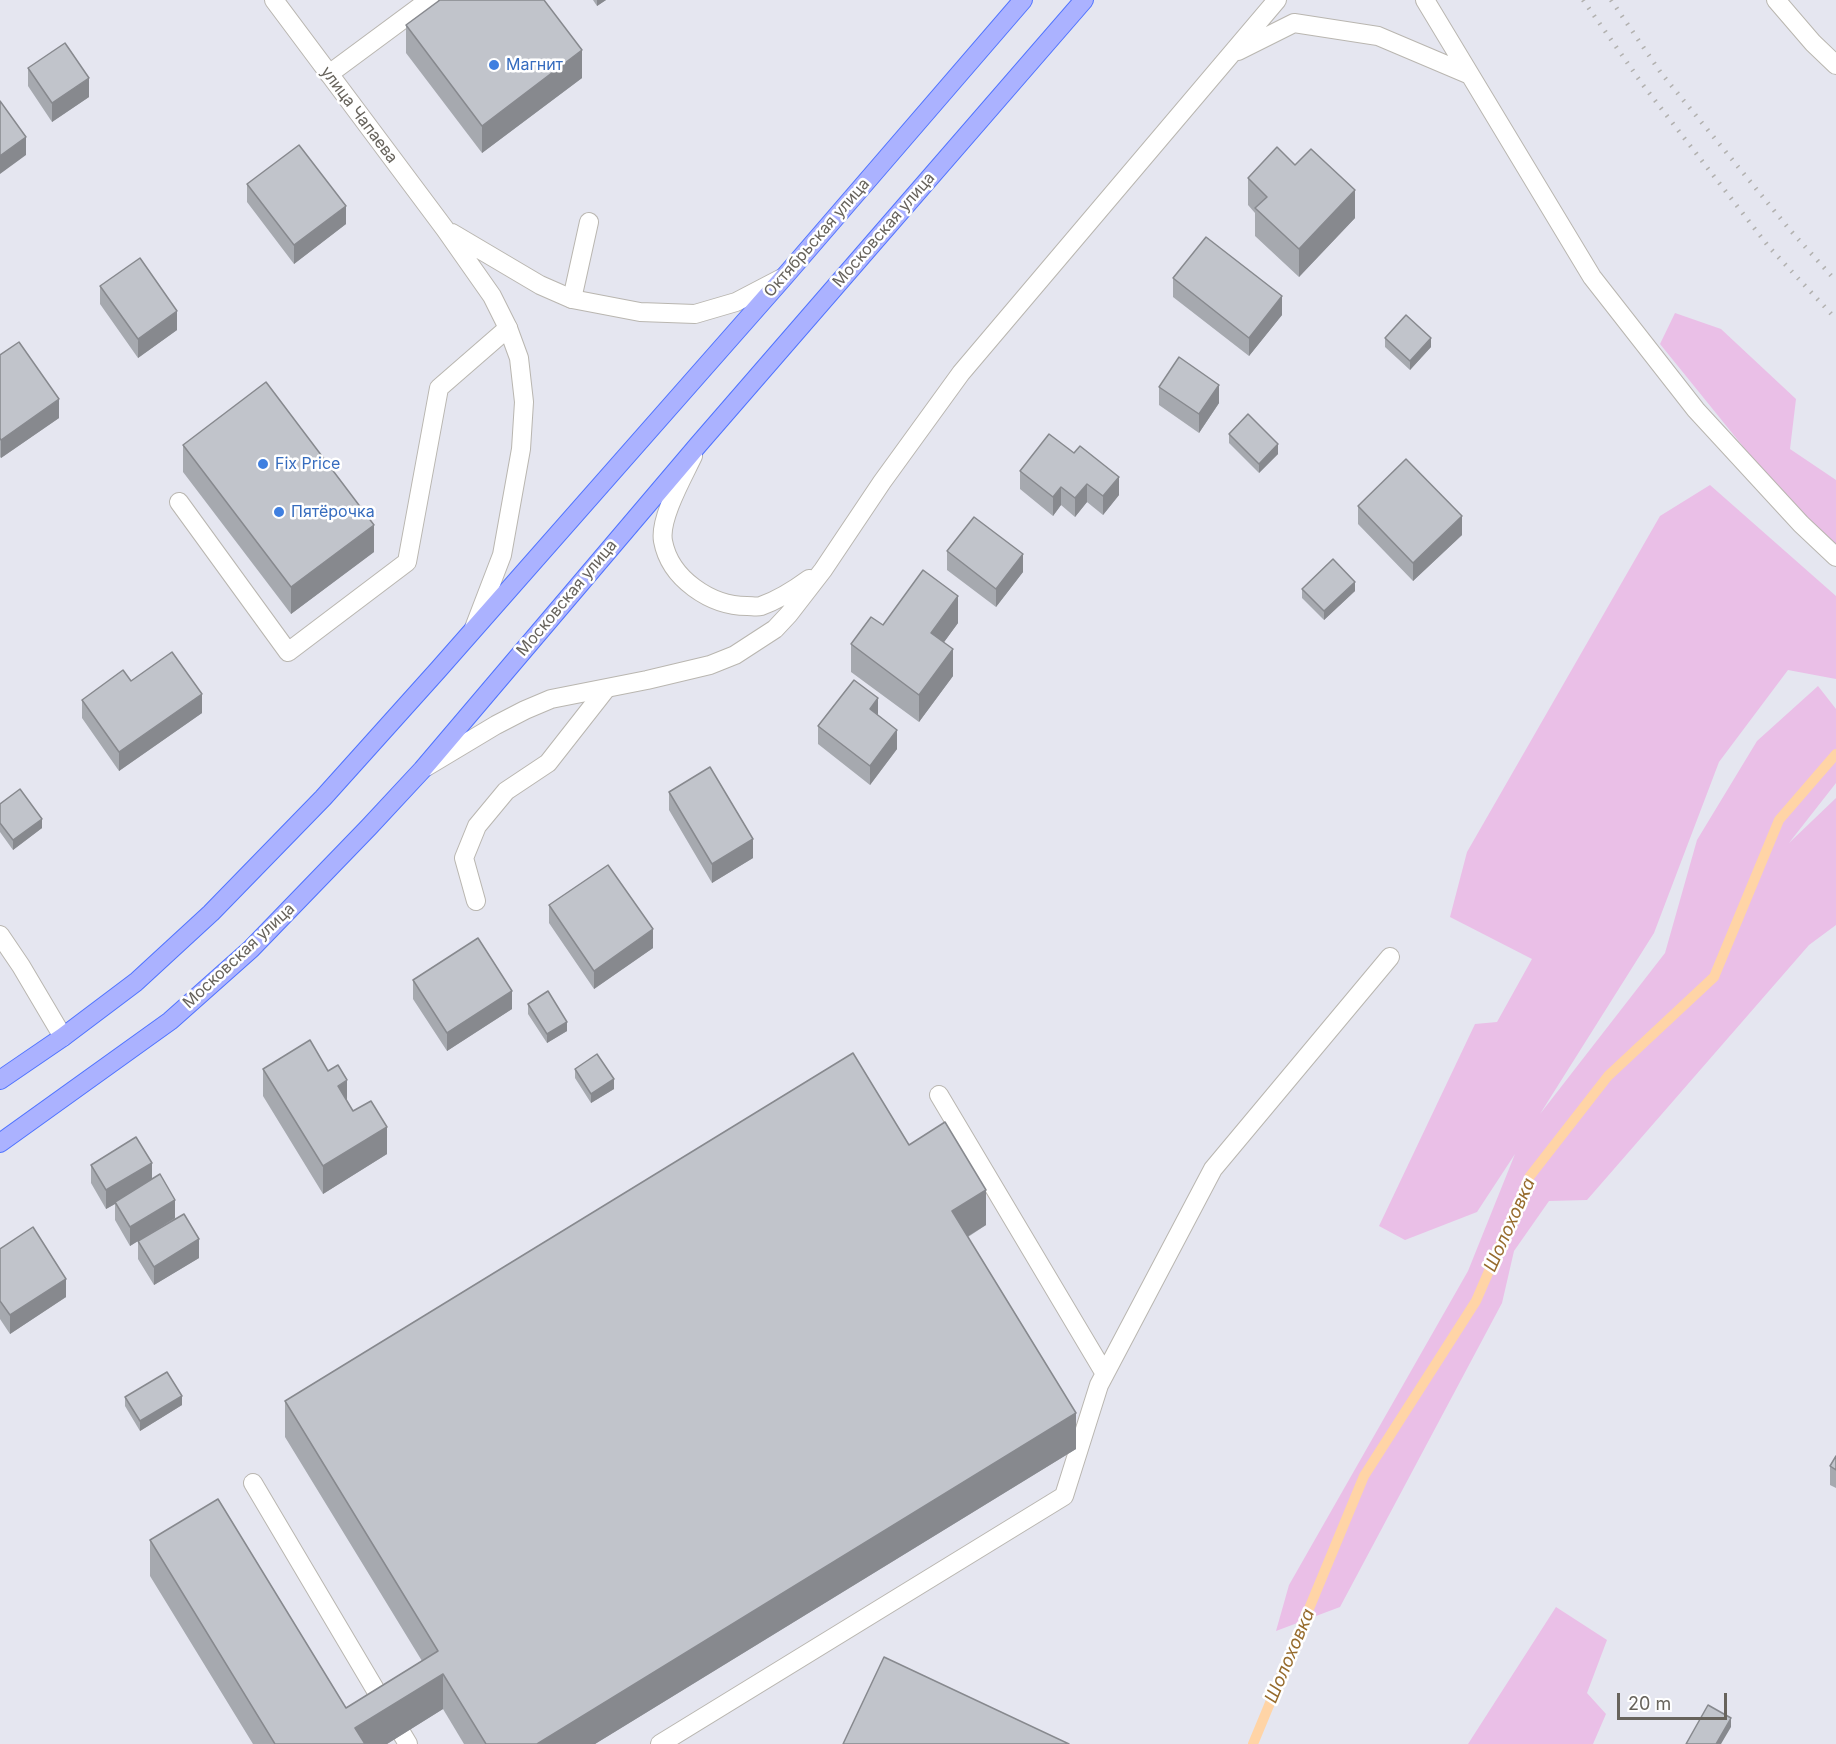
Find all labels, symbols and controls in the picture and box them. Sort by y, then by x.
place label: Магнит [506,55,563,75]
marker: Магнит [487,58,501,72]
street label: улица Чапаева [316,63,402,167]
street label: Московская улица [829,169,939,291]
street label: Октябрьская улица [760,175,874,301]
place label: Fix Price [275,454,340,474]
marker: Fix Price [256,457,270,471]
place label: Пятёрочка [291,502,375,522]
marker: Пятёрочка [272,505,286,519]
street label: Московская улица [513,536,621,660]
street label: Московская улица [179,899,299,1013]
water label: Шолоховка [1480,1175,1540,1275]
water label: Шолоховка [1261,1606,1319,1706]
scale bar [1620,1681,1730,1719]
text: 20 m [1628,1693,1671,1714]

